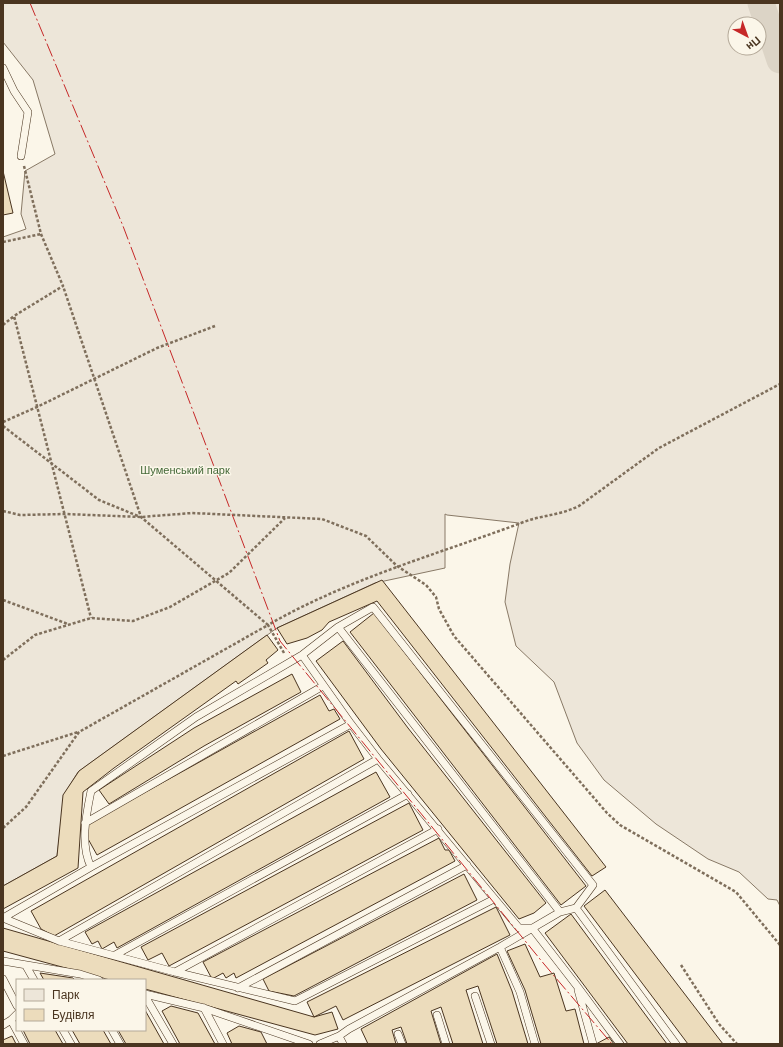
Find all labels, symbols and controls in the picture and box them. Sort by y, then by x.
north arrow [727,16,767,56]
text: Пн [743,33,764,54]
park label: Шуменський парк [140,463,230,477]
legend [16,979,146,1031]
text: Парк [52,987,80,1003]
text: Будівля [52,1007,94,1023]

